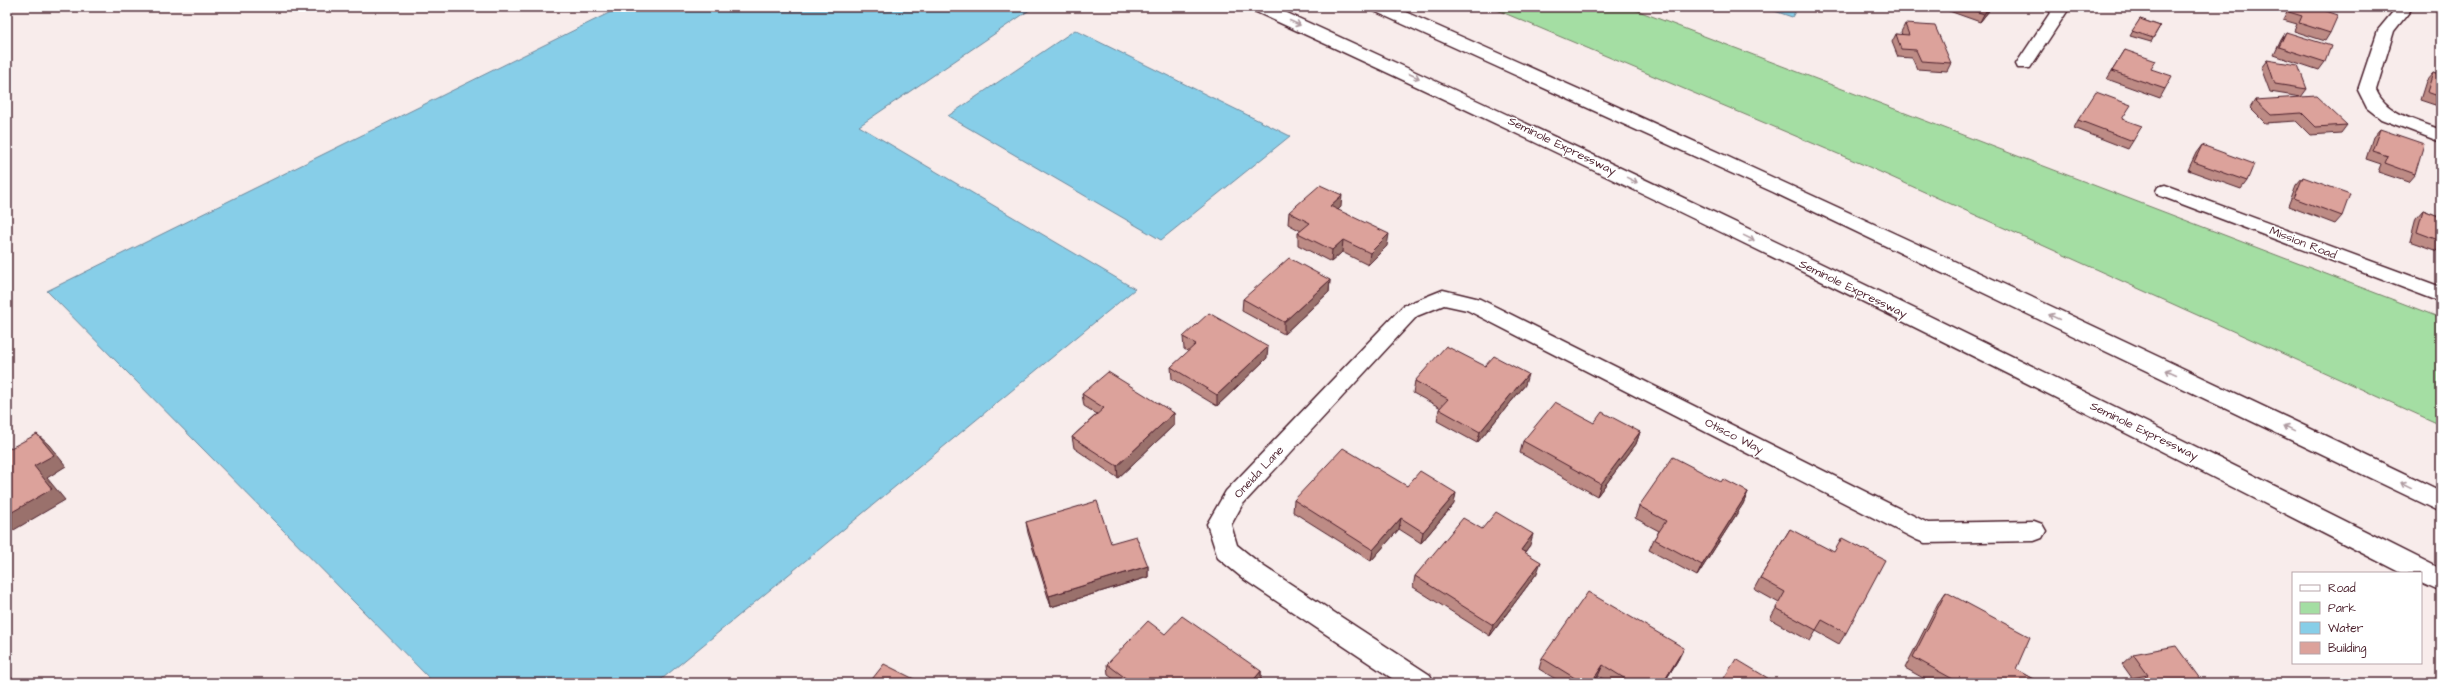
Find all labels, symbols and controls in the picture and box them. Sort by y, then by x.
one-way arrow [1289,20,1301,27]
one-way arrow [1407,73,1419,80]
street label: Seminole Expressway [1505,112,1619,181]
one-way arrow [1626,177,1638,184]
street label: Mission Road [2267,222,2339,264]
one-way arrow [1743,235,1755,242]
street label: Seminole Expressway [1796,255,1910,324]
one-way arrow [2048,313,2060,320]
one-way arrow [2166,368,2178,375]
street label: Seminole Expressway [2087,397,2201,466]
street label: Otisco Way [1701,414,1767,459]
one-way arrow [2283,424,2295,431]
street label: Oneida Lane [1230,442,1288,502]
one-way arrow [2400,481,2412,488]
legend [2292,572,2422,664]
text: Road [2328,580,2356,597]
text: Park [2328,600,2356,617]
text: Water [2328,620,2364,637]
text: Building [2328,640,2366,658]

